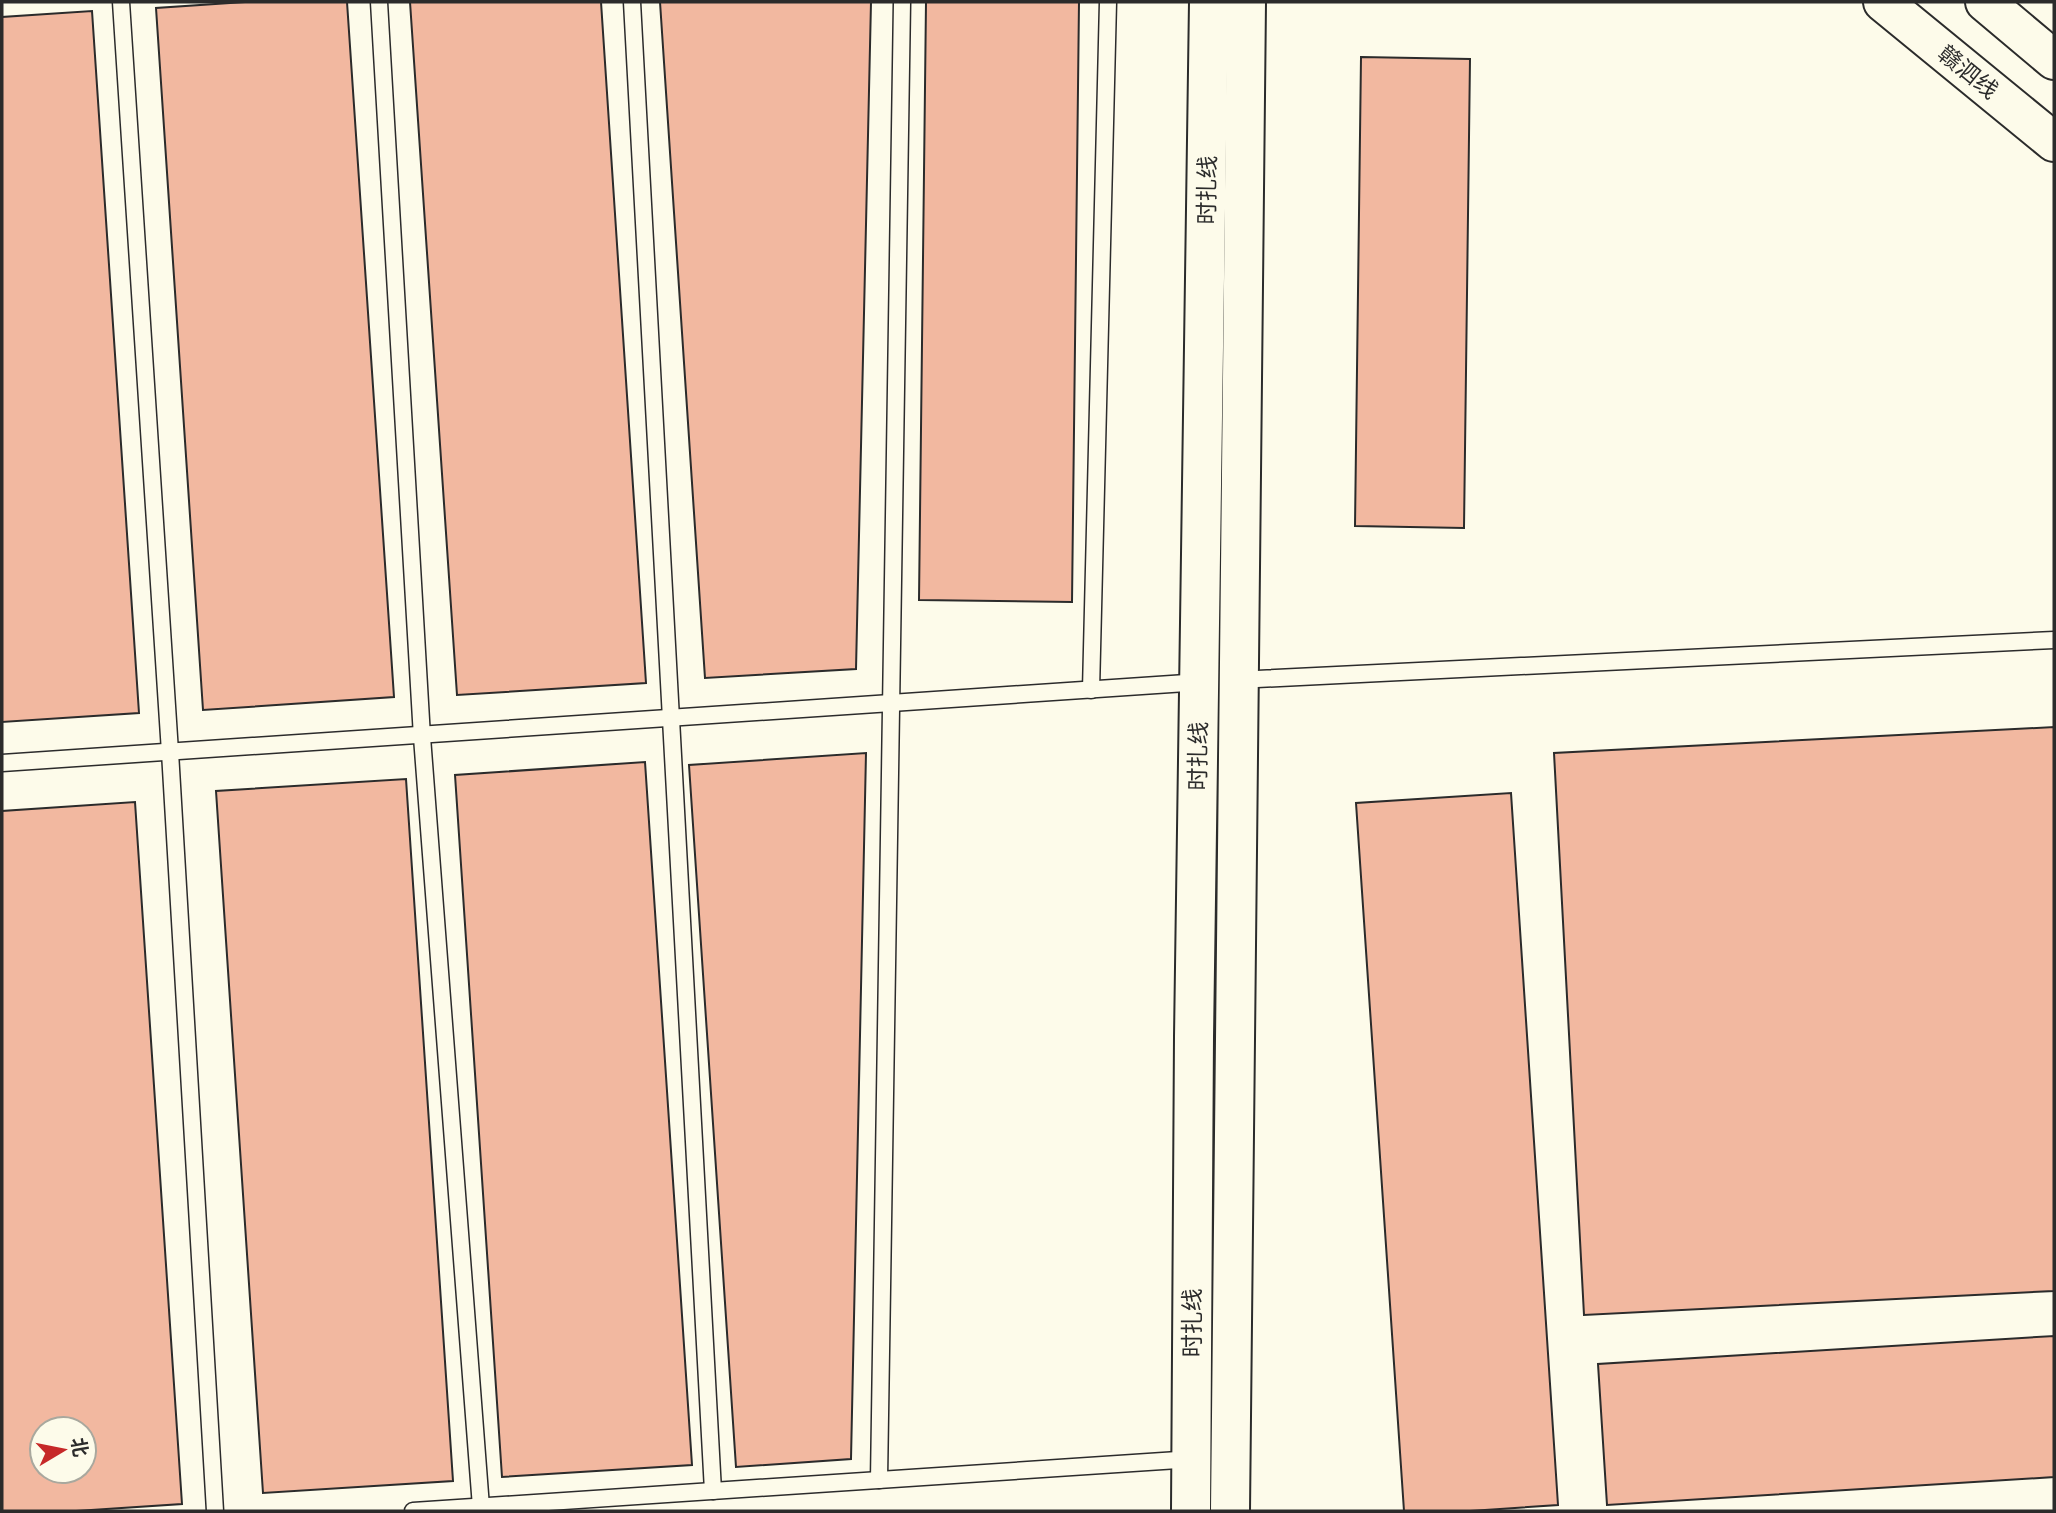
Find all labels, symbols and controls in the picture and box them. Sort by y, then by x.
street label: 赣泗线 [1933,39,2004,104]
street label: 时扎线 [1191,155,1221,225]
street label: 时扎线 [1182,721,1212,791]
street label: 时扎线 [1177,1289,1205,1358]
north arrow [28,1415,98,1485]
text: 北 [67,1436,93,1458]

